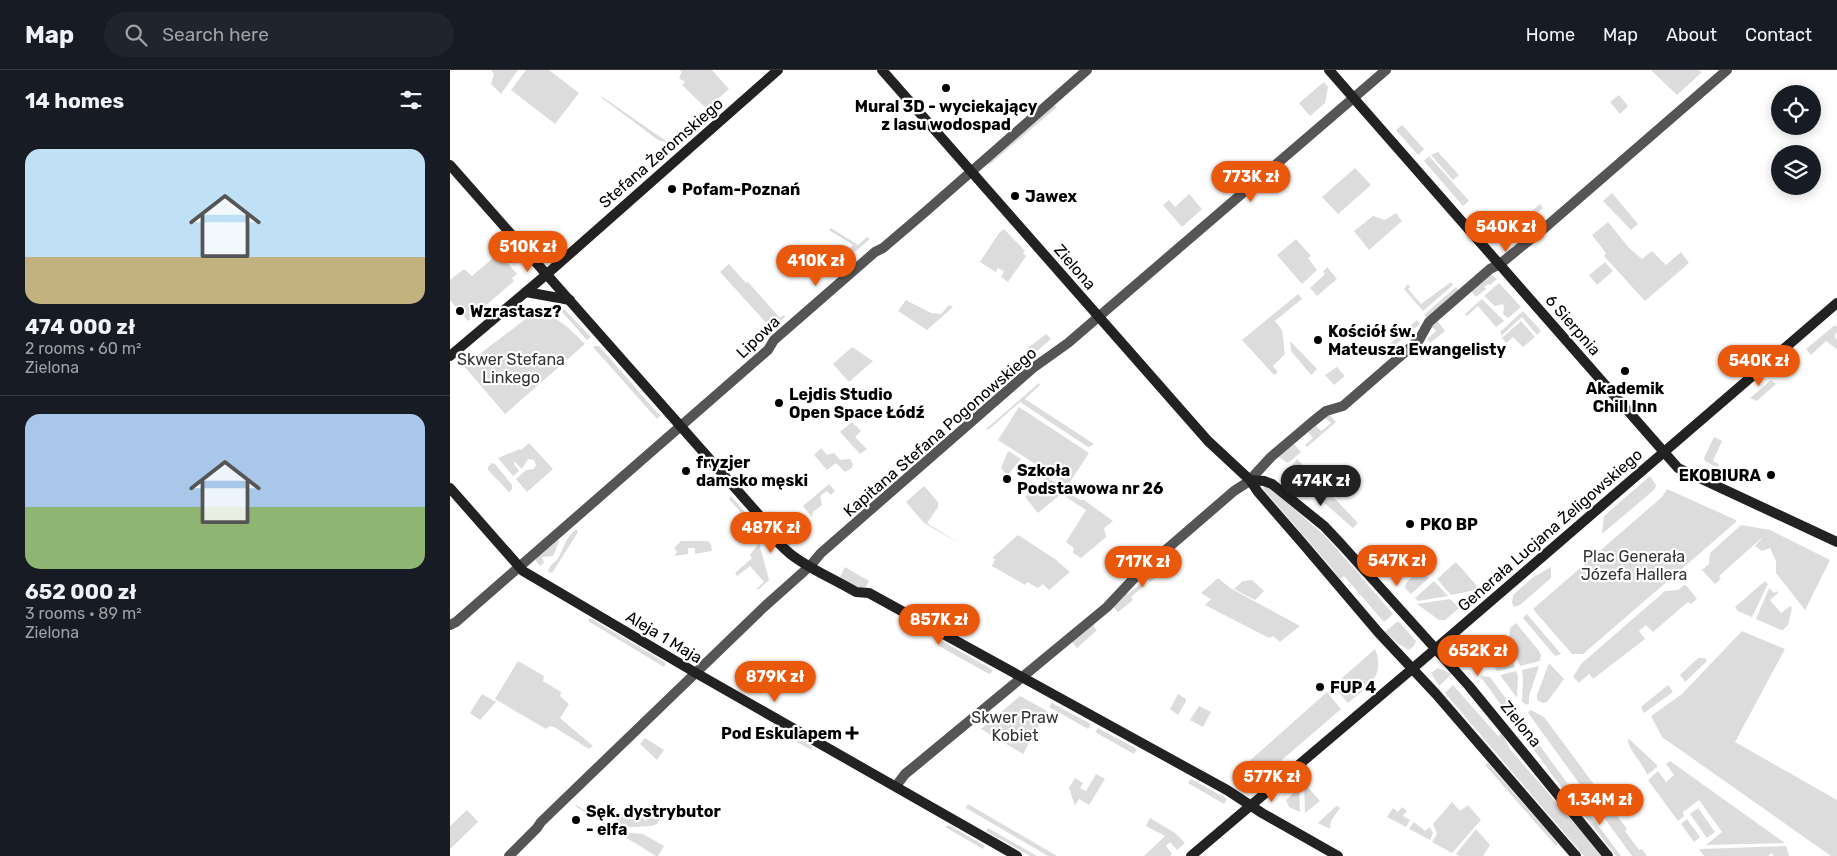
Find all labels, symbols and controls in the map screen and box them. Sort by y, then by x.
search box [104,12,454,57]
text: Map [25,21,74,49]
icon: search [122,21,150,49]
text: Search here [162,23,269,46]
text: Home [1526,24,1575,46]
text: Map [1603,24,1638,46]
text: About [1666,24,1717,46]
text: Contact [1745,24,1812,46]
marker: Mural 3D - wyciekający z lasu wodospad [940,82,952,94]
map controls [1771,85,1821,195]
button: locate [1771,85,1821,135]
icon: filters [397,86,425,114]
text: 14 homes [25,88,124,113]
street label: Stefana Żeromskiego [595,94,727,212]
place label: Mural 3D - wyciekający z lasu wodospad [855,97,1038,134]
button: layers [1771,145,1821,195]
pin: 773K zł [1205,160,1297,203]
text: 773K zł [1222,167,1280,186]
place label: Pofam-Poznań [682,180,800,199]
icon: home [180,181,270,271]
marker: Pofam-Poznań [666,183,678,195]
place label: Jawex [1025,187,1077,206]
marker: Jawex [1009,190,1021,202]
pin: 540K zł [1460,210,1552,253]
text: 540K zł [1476,217,1536,236]
pin: 510K zł [482,230,574,273]
text: 510K zł [499,237,557,256]
street label: Zielona [1050,240,1100,294]
pin: 410K zł [770,244,862,287]
text: 410K zł [787,251,845,270]
street label: 6 Sierpnia [1541,291,1605,359]
place label: Wzrastasz? [470,302,562,321]
marker: Wzrastasz? [454,305,466,317]
street label: Lipowa [732,312,784,362]
text: 474 000 zł [25,314,135,339]
place label: Kościół św. Mateusza Ewangelisty [1328,322,1506,359]
marker: Kościół św. Mateusza Ewangelisty [1312,334,1324,346]
text: 2 rooms · 60 m² [25,339,142,358]
street label: Kapitana Stefana Pogonowskiego [840,343,1040,521]
pin: 540K zł [1713,344,1805,387]
park label: Skwer Stefana Linkego [457,350,565,387]
text: 540K zł [1729,351,1789,370]
text: Zielona [25,358,79,377]
marker: Akademik Chill Inn [1619,365,1631,377]
place label: Akademik Chill Inn [1586,379,1665,416]
place label: Lejdis Studio Open Space Łódź [789,385,925,422]
marker: Lejdis Studio Open Space Łódź [773,397,785,409]
street label: Generała Lucjana Żeligowskiego [1454,445,1646,615]
icon: home [180,447,270,537]
place label: fryzjer damsko męski [696,453,808,490]
place label: Szkoła Podstawowa nr 26 [1017,461,1163,498]
pin: 474K zł [1275,464,1367,507]
marker: fryzjer damsko męski [680,465,692,477]
place label: EKOBIURA [1679,466,1762,485]
marker: EKOBIURA [1765,469,1777,481]
text: 474K zł [1292,471,1350,490]
marker: Szkoła Podstawowa nr 26 [1001,473,1013,485]
pin: 487K zł [725,512,817,554]
place label: PKO BP [1420,515,1478,534]
text: 487K zł [741,518,801,537]
marker: PKO BP [1404,518,1416,530]
pin: 547K zł [1351,544,1443,587]
pin: 717K zł [1097,546,1189,588]
park label: Plac Generała Józefa Hallera [1581,547,1687,584]
text: 547K zł [1368,551,1426,570]
text: 717K zł [1116,552,1170,571]
text: 652 000 zł [25,579,137,604]
text: 3 rooms · 89 m² [25,604,142,623]
pin: 857K zł [893,604,985,646]
street label: Aleja 1 Maja [622,607,706,667]
text: 857K zł [910,610,968,629]
text: Zielona [25,623,79,642]
pin: 652K zł [1432,634,1524,677]
text: 652K zł [1448,641,1508,660]
pin: 879K zł [729,660,821,703]
text: 879K zł [746,667,804,686]
place label: FUP 4 [1330,678,1376,697]
marker: FUP 4 [1314,681,1326,693]
street label: Zielona [1497,697,1545,751]
park label: Skwer Praw Kobiet [971,708,1059,745]
place label: Pod Eskulapem [721,724,842,743]
marker: Pod Eskulapem [846,727,858,739]
pin: 577K zł [1226,760,1318,803]
text: 577K zł [1244,767,1300,786]
pin: 1.34M zł [1548,784,1652,826]
text: 1.34M zł [1568,790,1632,809]
place label: Sęk. dystrybutor - elfa [586,802,722,839]
marker: Sęk. dystrybutor - elfa [570,814,582,826]

